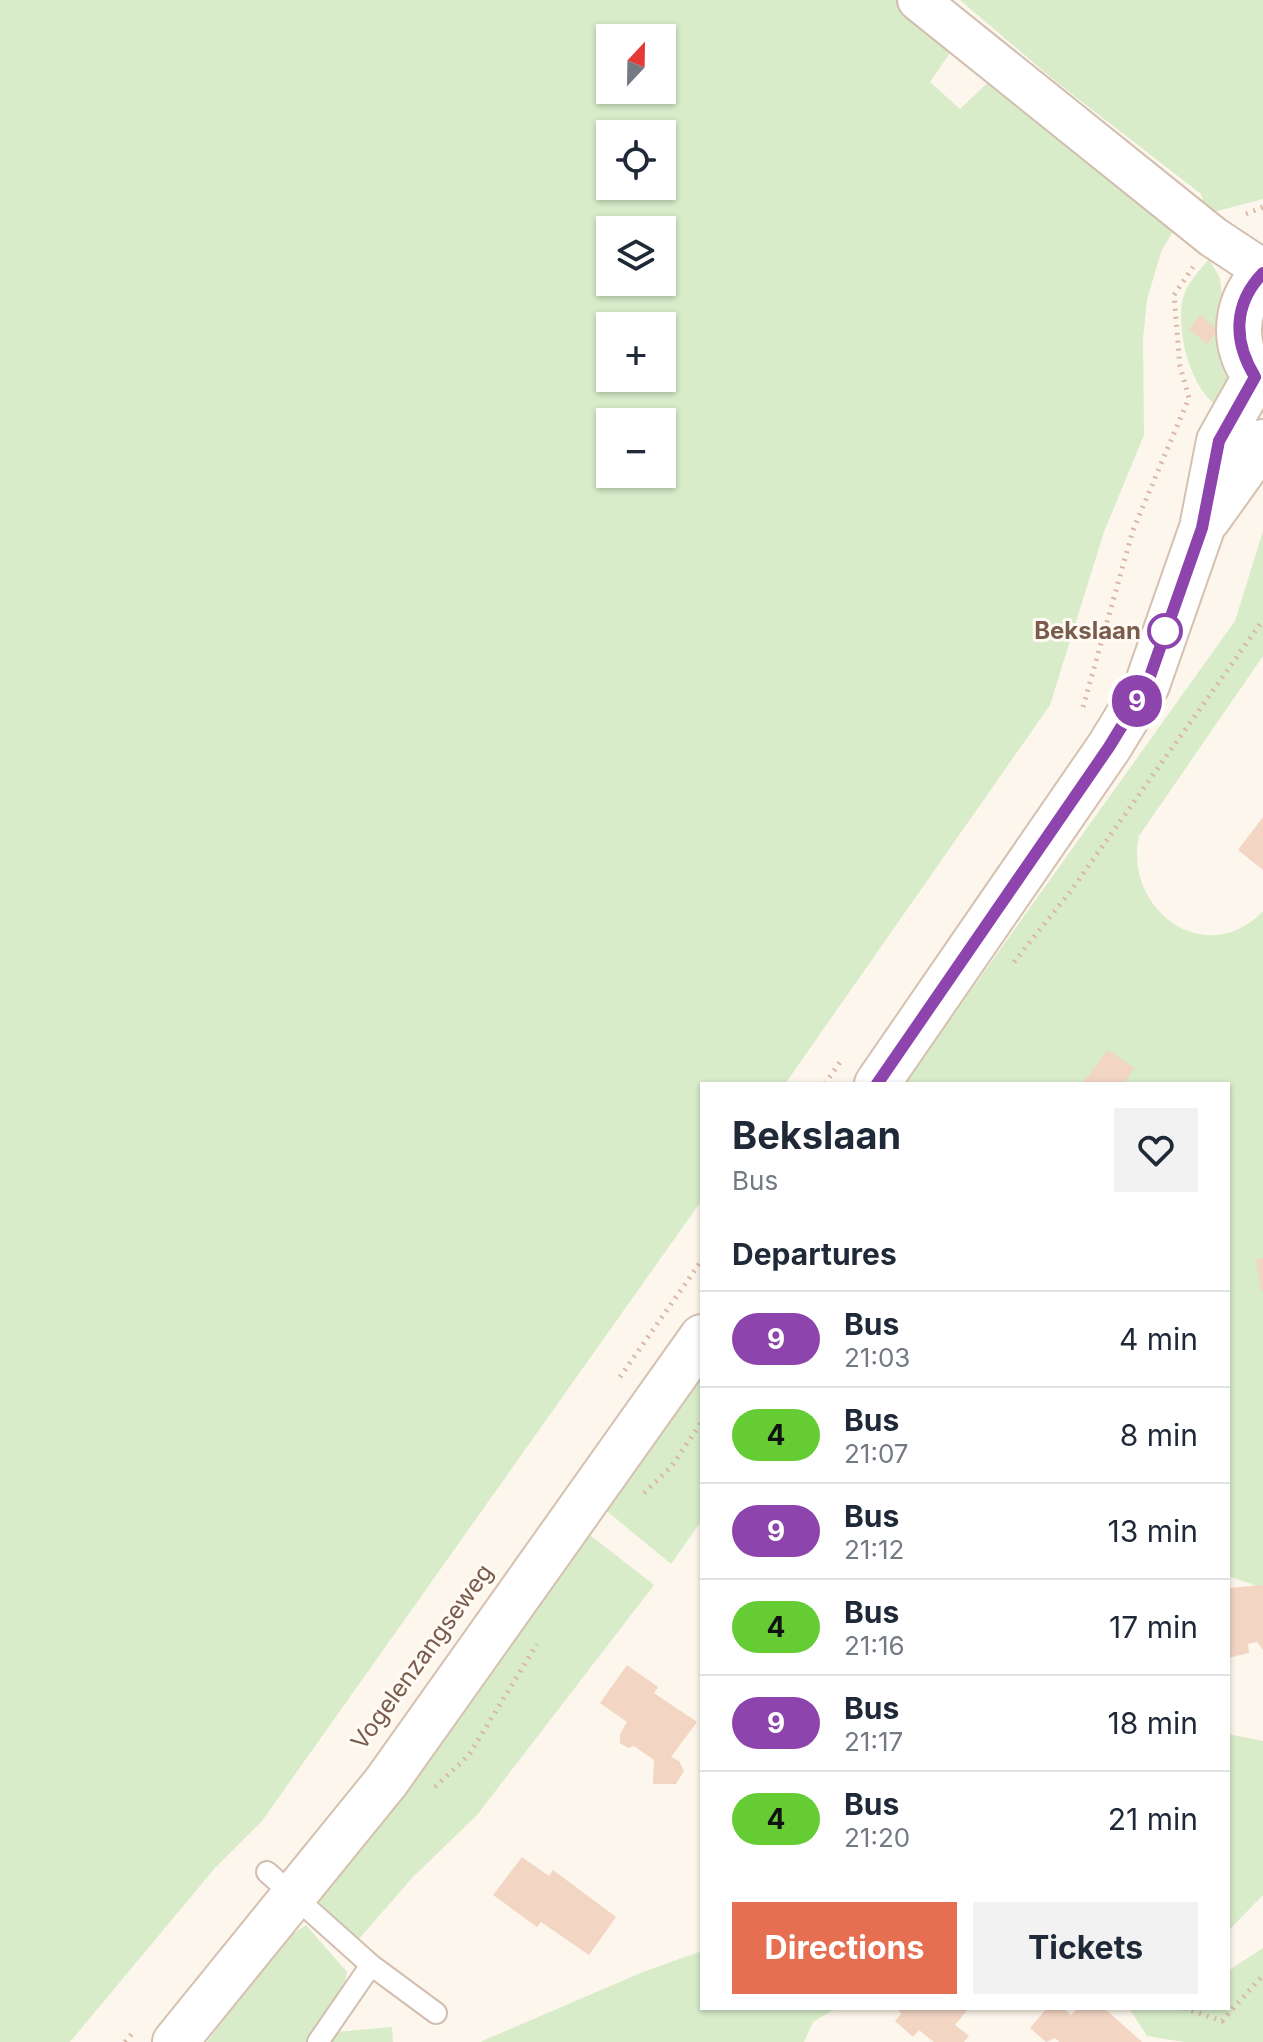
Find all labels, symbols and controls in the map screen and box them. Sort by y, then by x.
north arrow [596,24,676,104]
map controls [596,24,676,488]
button: locate [596,120,676,200]
button: layers [596,216,676,296]
button: + [596,312,676,392]
button: − [596,408,676,488]
marker: Bekslaan [1148,614,1182,648]
place label: Bekslaan [1034,616,1141,645]
line badge: 9 [1111,675,1163,727]
text: 9 [1128,684,1146,718]
button: heart [1114,1108,1198,1192]
text: Bekslaan [732,1112,901,1158]
text: Bus [732,1165,778,1196]
text: Departures [732,1236,897,1272]
text: Bus [844,1306,899,1342]
text: 4 min [1119,1321,1198,1357]
text: 9 [767,1322,785,1356]
text: 21:03 [844,1342,910,1373]
text: Bus [844,1402,899,1438]
text: 8 min [1120,1417,1198,1453]
text: 4 [767,1418,785,1452]
text: 21:07 [844,1438,909,1469]
text: Bus [844,1498,899,1534]
text: 13 min [1108,1513,1198,1549]
text: 9 [767,1514,785,1548]
text: 21:12 [844,1534,904,1565]
street label: Vogelenzangseweg [345,1558,499,1755]
text: Bus [844,1594,899,1630]
text: 17 min [1109,1609,1198,1645]
text: 4 [767,1610,785,1644]
text: 21:16 [844,1630,905,1661]
text: Bus [844,1690,899,1726]
text: 18 min [1108,1705,1198,1741]
text: 9 [767,1706,785,1740]
text: 21:17 [844,1726,903,1757]
text: Bus [844,1786,899,1822]
text: 21 min [1108,1801,1198,1837]
text: 4 [767,1802,785,1836]
text: 21:20 [844,1822,910,1853]
button: Directions [732,1902,957,1994]
button: Tickets [973,1902,1198,1994]

